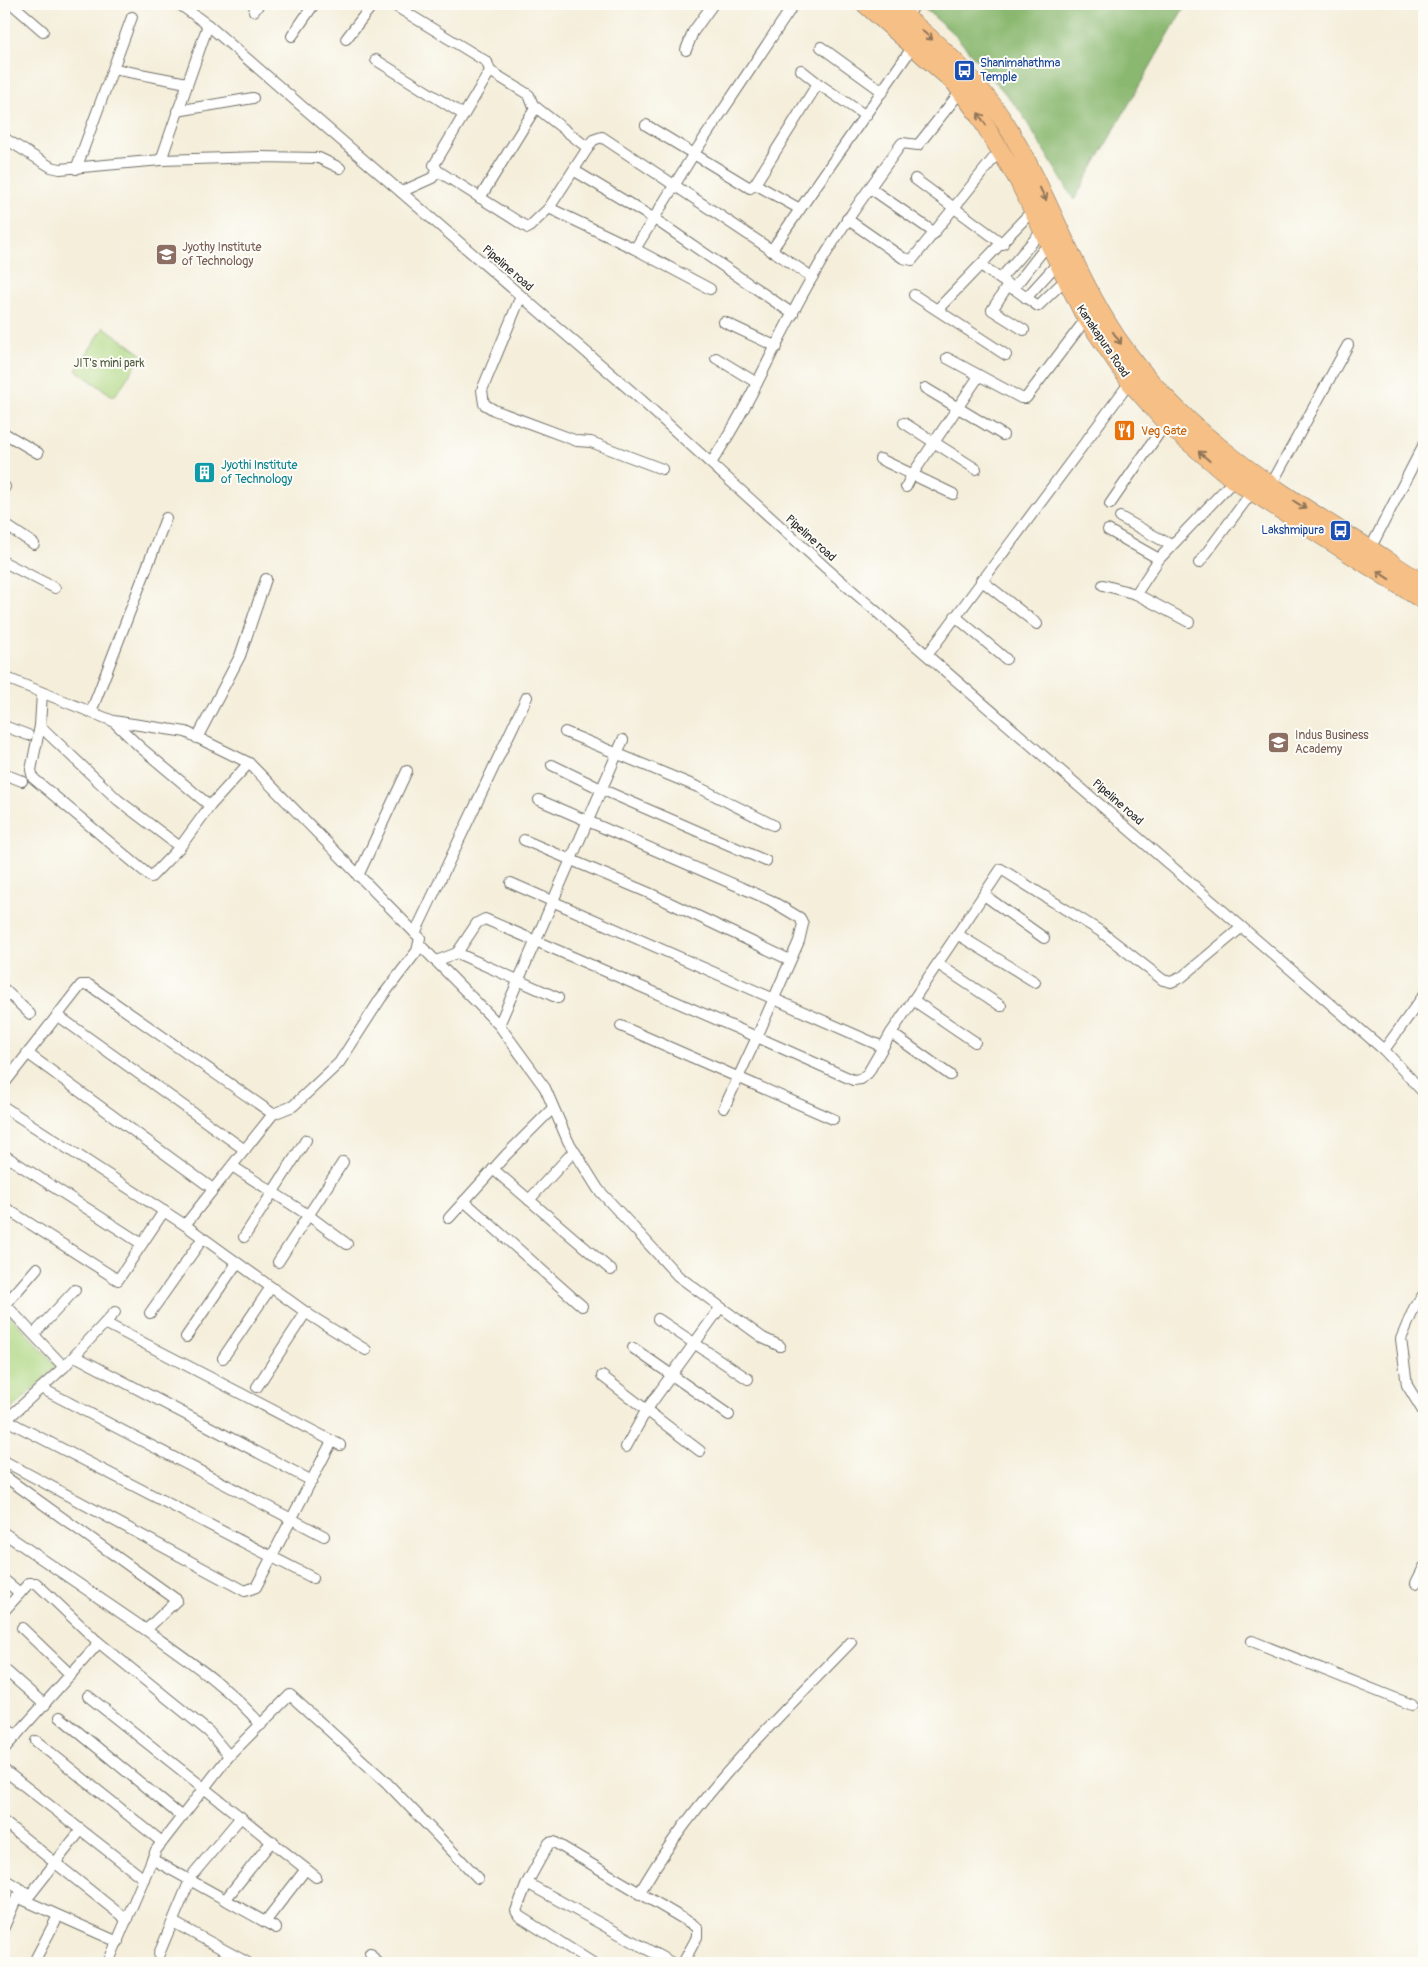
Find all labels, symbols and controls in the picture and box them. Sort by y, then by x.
one-way arrow [921,30,934,41]
place label: Shanimahathma Temple [980,56,1061,85]
bus stop icon: Shanimahathma Temple [952,58,976,82]
one-way arrow [977,113,987,127]
one-way arrow [1038,186,1048,201]
place label: Jyothy Institute of Technology [182,240,261,269]
school or university icon: Jyothy Institute of Technology [154,242,178,266]
street label: Pipeline road [479,242,536,295]
street label: Kanakapura Road [1073,302,1132,381]
one-way arrow [1113,330,1123,344]
park label: JIT's mini park [74,356,144,371]
restaurant icon: Veg Gate [1113,419,1137,443]
place label: Veg Gate [1141,424,1187,439]
one-way arrow [1198,451,1211,462]
place label: Jyothi Institute of Technology [221,458,298,487]
building icon: Jyothi Institute of Technology [193,460,217,484]
one-way arrow [1293,500,1307,510]
street label: Pipeline road [782,512,839,565]
bus stop icon: Lakshmipura [1328,518,1352,542]
place label: Lakshmipura [1261,523,1324,538]
one-way arrow [1376,570,1390,580]
place label: Indus Business Academy [1295,728,1369,757]
school or university icon: Indus Business Academy [1267,730,1291,754]
street label: Pipeline road [1089,776,1146,829]

